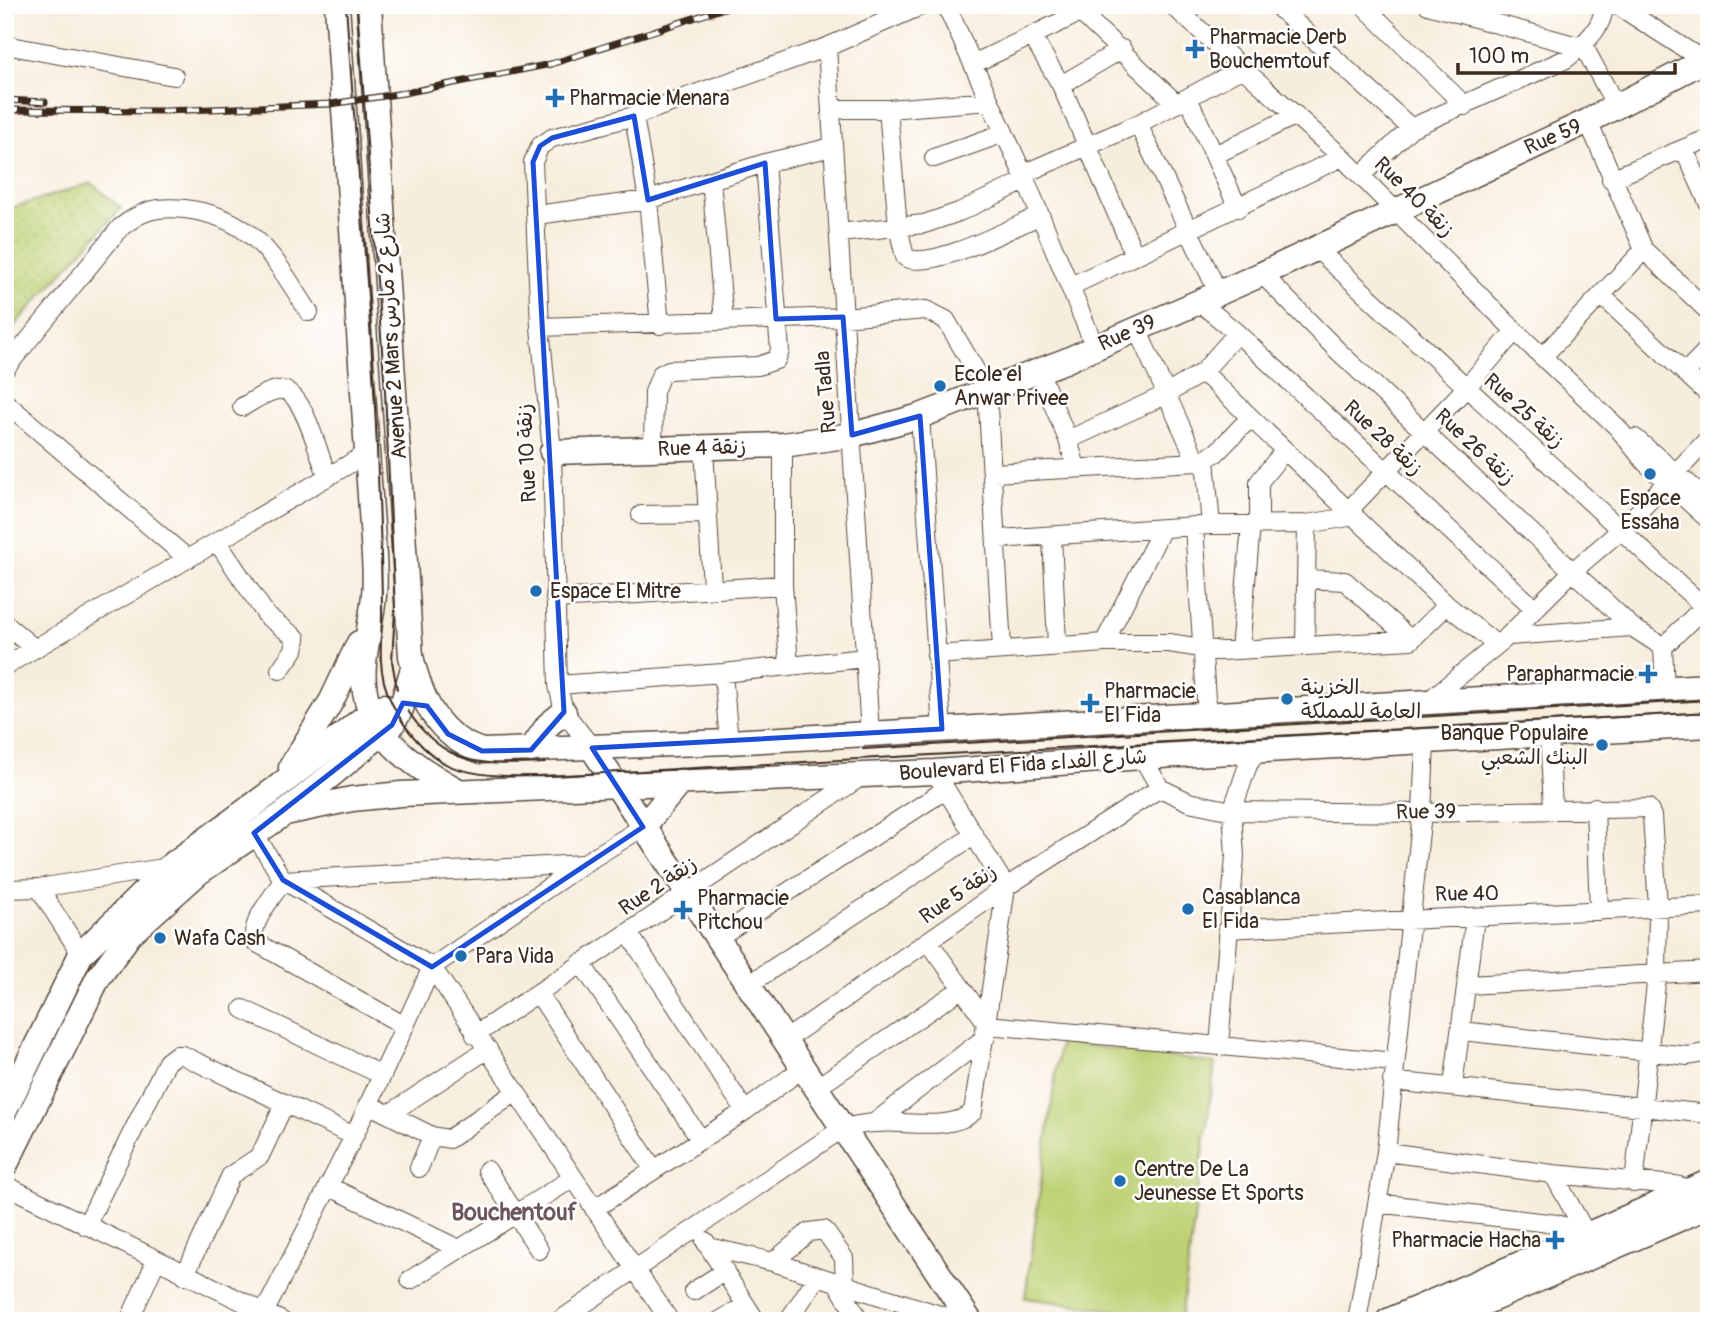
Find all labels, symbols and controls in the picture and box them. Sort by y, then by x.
place label: Pharmacie Derb Bouchemtouf [1209,24,1347,75]
scale bar [1458,32,1676,76]
marker: Pharmacie Derb Bouchemtouf [1187,41,1203,57]
text: 100 m [1469,43,1529,70]
place label: Pharmacie Menara [569,85,729,112]
marker: Pharmacie Menara [547,90,563,106]
street label: Rue 59 [1520,112,1586,162]
street label: Rue 40 زنقة [1368,151,1460,243]
street label: Avenue 2 Mars شارع 2 مارس [369,211,414,461]
street label: Rue 39 [1094,308,1160,358]
street label: Rue Tadla [809,350,843,434]
place label: Ecole el Anwar Privee [954,361,1069,412]
street label: Rue 25 زنقة [1478,368,1570,454]
marker: Ecole el Anwar Privee [932,378,948,394]
street label: Rue 28 زنقة [1338,394,1428,482]
street label: Rue 10 زنقة [511,403,543,503]
street label: Rue 26 زنقة [1429,403,1521,491]
street label: Rue 4 زنقة [657,433,747,463]
marker: Espace Essaha [1642,466,1658,482]
place label: Espace Essaha [1619,485,1681,536]
place label: Espace El Mitre [550,578,681,605]
marker: Espace El Mitre [528,583,544,599]
place label: Parapharmacie [1506,661,1635,688]
marker: Parapharmacie [1640,666,1656,682]
place label: الخزينة العامة للمملكة [1301,674,1421,725]
place label: Pharmacie El Fida [1104,678,1197,729]
marker: الخزينة العامة للمملكة [1279,691,1295,707]
marker: Pharmacie El Fida [1082,695,1098,711]
place label: Banque Populaire البنك الشعبي [1440,720,1589,776]
marker: Banque Populaire البنك الشعبي [1594,737,1610,753]
street label: Boulevard El Fida شارع الفداء [898,743,1148,788]
street label: Rue 39 [1396,798,1456,826]
street label: Rue 2 زنقة [614,850,702,922]
street label: Rue 5 زنقة [914,858,1002,930]
street label: Rue 40 [1435,880,1499,908]
place label: Casablanca El Fida [1202,884,1301,935]
place label: Pharmacie Pitchou [697,885,790,936]
marker: Casablanca El Fida [1180,901,1196,917]
marker: Pharmacie Pitchou [675,902,691,918]
place label: Wafa Cash [174,925,266,952]
marker: Wafa Cash [152,930,168,946]
place label: Para Vida [475,943,554,970]
marker: Para Vida [453,948,469,964]
place label: Centre De La Jeunesse Et Sports [1134,1156,1304,1207]
marker: Centre De La Jeunesse Et Sports [1112,1173,1128,1189]
district label: Bouchentouf [451,1198,577,1227]
place label: Pharmacie Hacha [1391,1227,1541,1254]
marker: Pharmacie Hacha [1547,1232,1563,1248]

